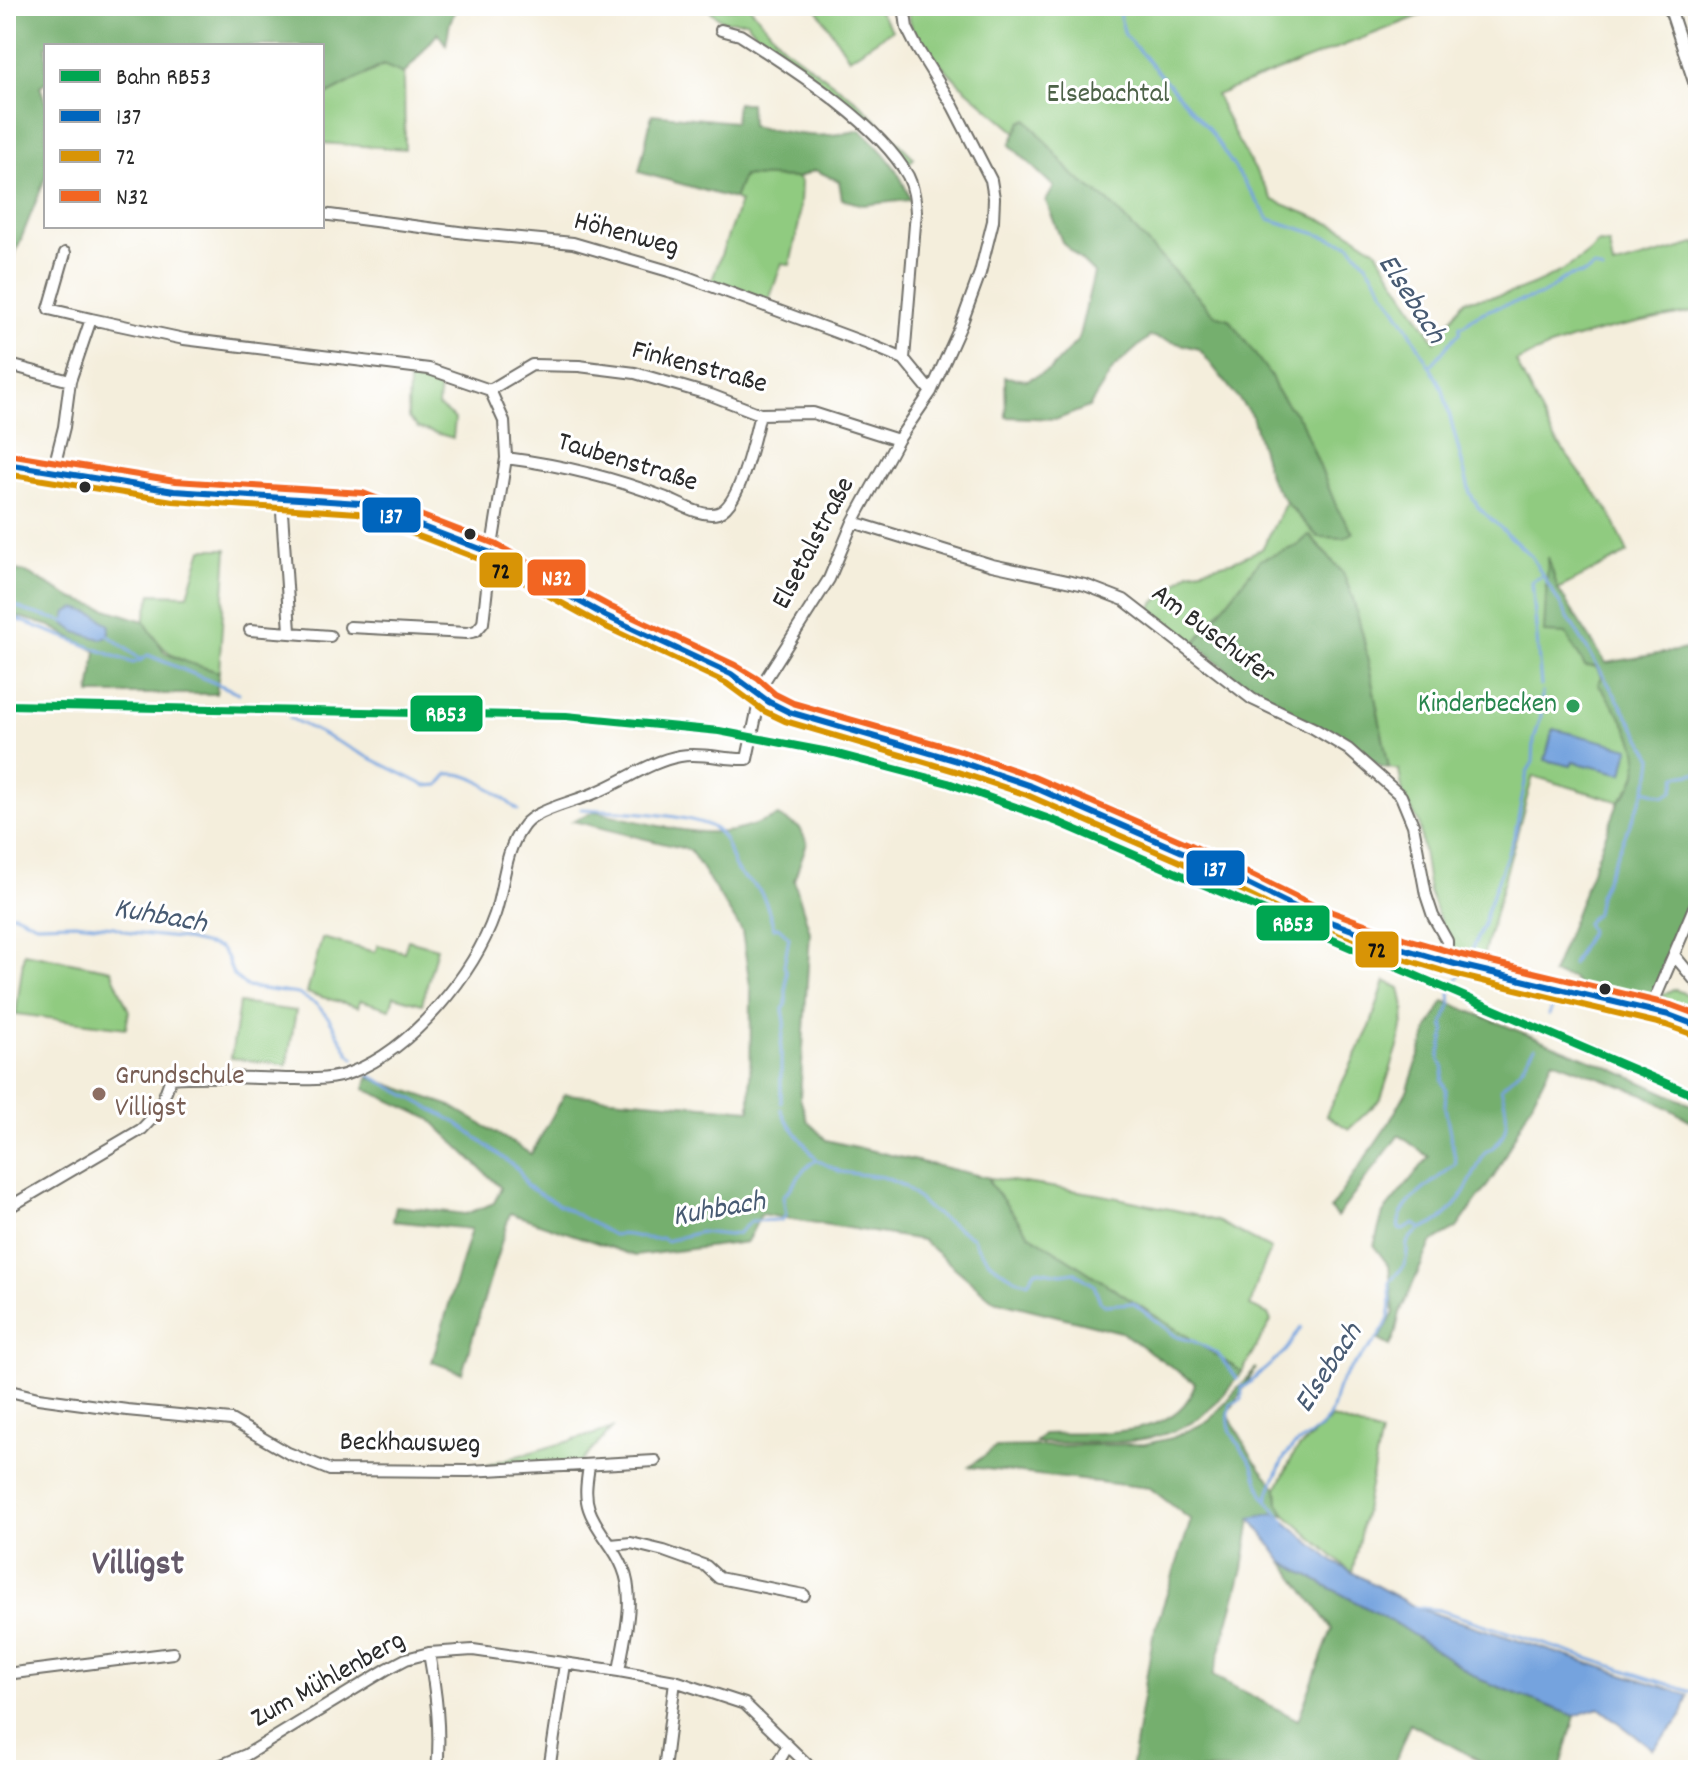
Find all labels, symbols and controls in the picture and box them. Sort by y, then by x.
legend [44,44,324,228]
text: Bahn RB53 [116,62,211,96]
park label: Elsebachtal [1047,76,1170,116]
text: 137 [116,102,141,136]
text: 72 [116,142,136,176]
text: N32 [116,182,149,216]
street label: Höhenweg [569,203,683,269]
water label: Elsebach [1365,247,1456,354]
street label: Finkenstraße [627,332,771,406]
street label: Taubenstraße [552,424,702,504]
street label: Elsetalstraße [763,471,867,617]
unlabelled marker [77,479,93,495]
line badge: 137 [361,496,422,534]
text: 137 [379,503,403,534]
unlabelled marker [462,526,478,542]
line badge: 72 [478,551,524,589]
text: 72 [492,558,510,589]
line badge: N32 [526,558,587,597]
text: N32 [542,565,572,596]
street label: Am Buschufer [1141,576,1283,697]
place label: Kinderbecken [1418,686,1557,726]
line badge: RB53 [409,694,484,733]
marker: Kinderbecken [1564,697,1582,715]
text: RB53 [425,701,467,732]
line badge: 137 [1185,849,1246,887]
text: 137 [1203,856,1227,887]
water label: Kuhbach [110,889,211,948]
line badge: RB53 [1255,904,1331,942]
text: RB53 [1272,911,1314,942]
line badge: 72 [1354,930,1400,969]
text: 72 [1368,937,1386,968]
unlabelled marker [1597,981,1613,997]
place label: Grundschule Villigst [115,1058,245,1130]
marker: Grundschule Villigst [90,1085,108,1103]
water label: Kuhbach [669,1181,770,1240]
water label: Elsebach [1285,1315,1376,1422]
street label: Beckhausweg [339,1424,481,1466]
district label: Villigst [92,1540,185,1592]
street label: Zum Mühlenberg [245,1622,413,1740]

